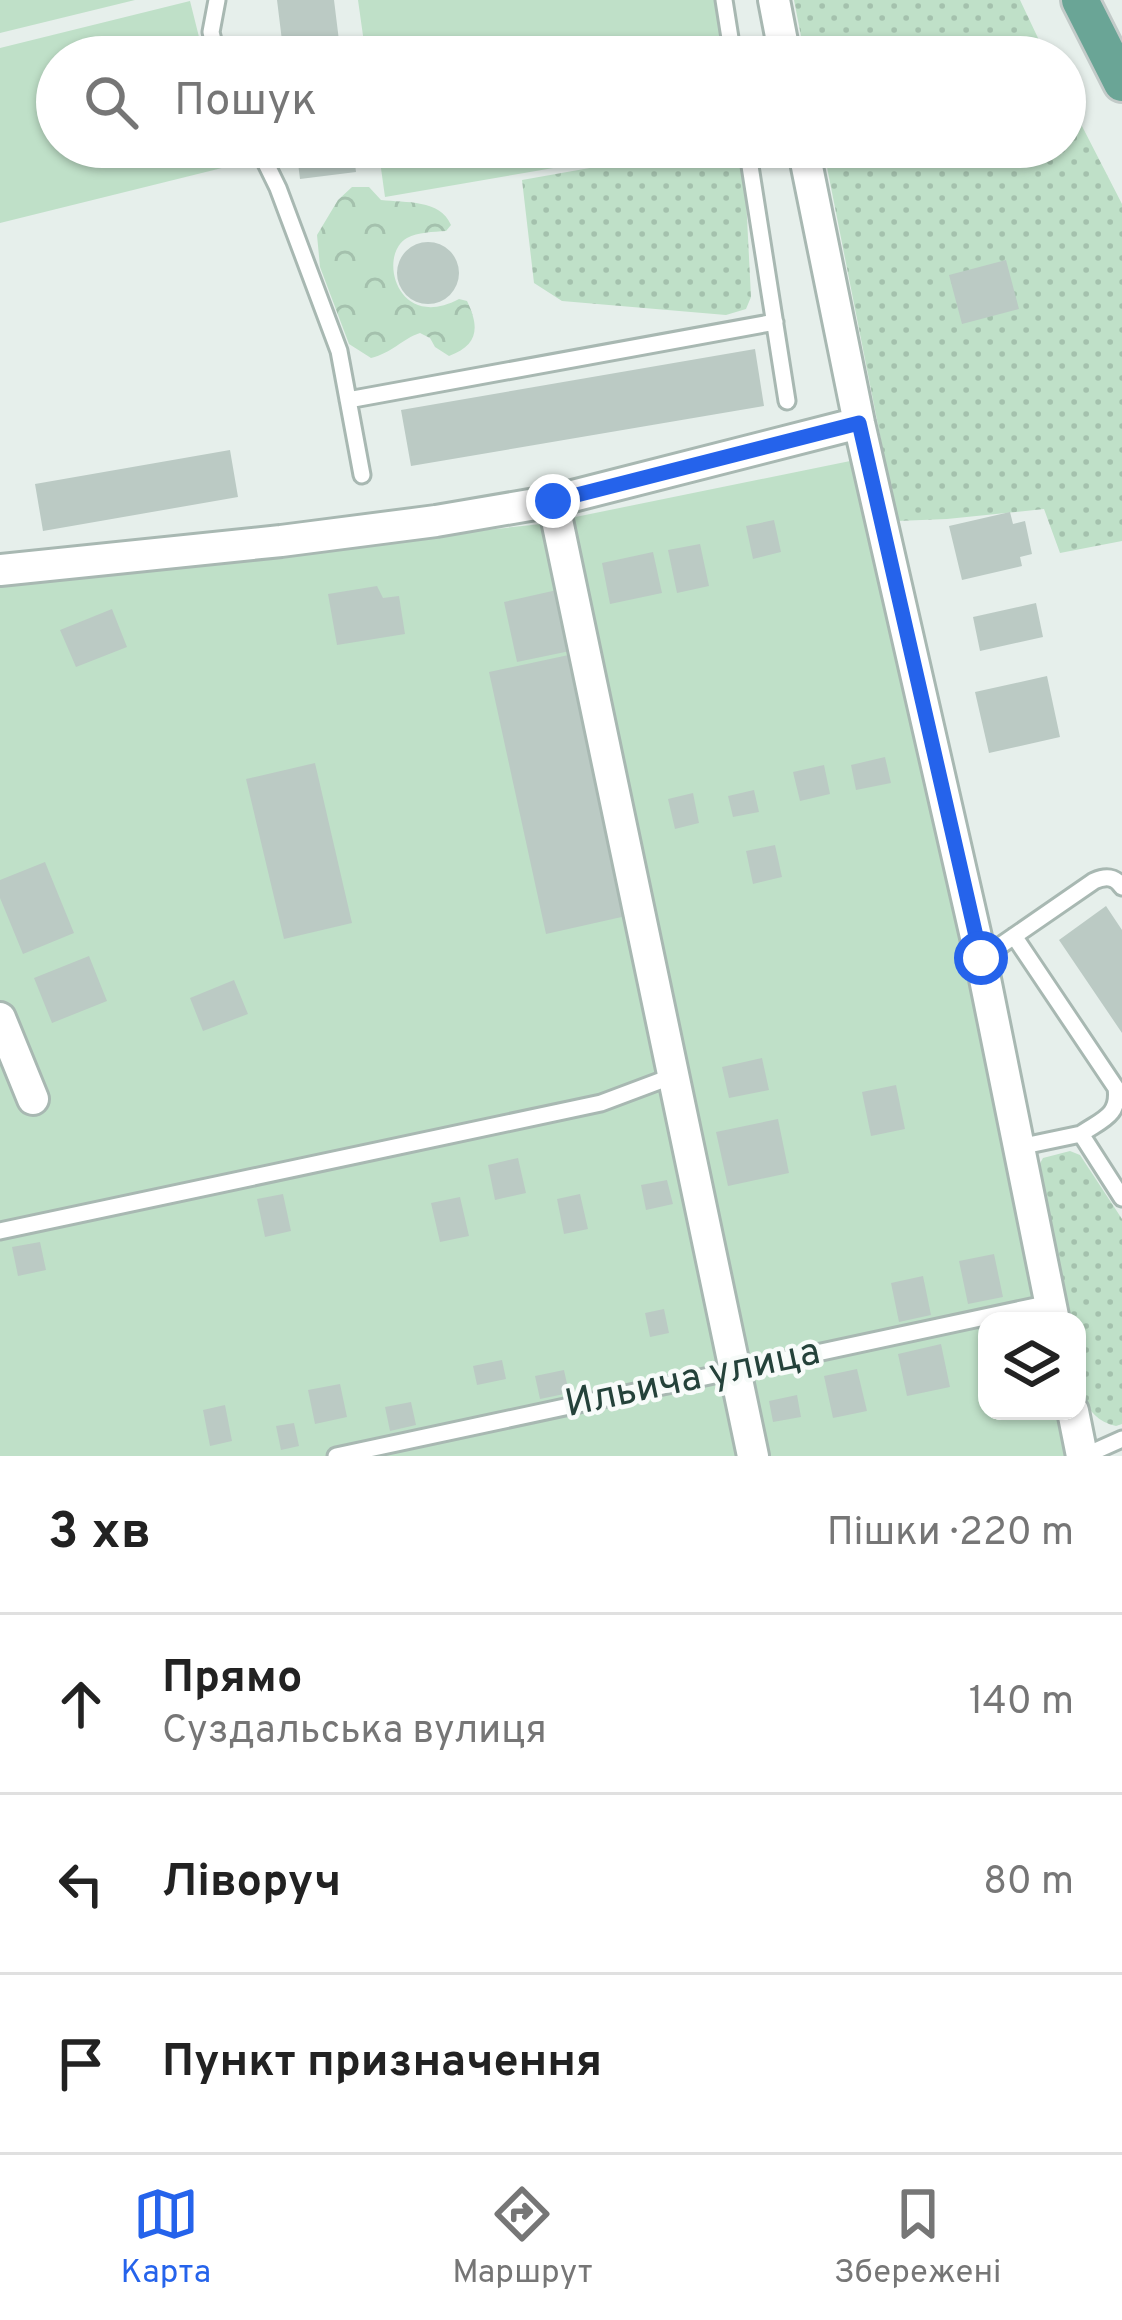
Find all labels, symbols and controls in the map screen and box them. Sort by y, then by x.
search box [36,36,1086,168]
icon: search [78,69,144,135]
text: Пошук [174,74,317,131]
route end [526,474,580,528]
route start [954,931,1008,985]
map controls [978,1312,1086,1420]
button: layers [978,1312,1086,1420]
street label: Ильича улица [561,1329,825,1431]
text: 3 хв [48,1502,151,1567]
text: Пішки · 220 m [827,1510,1074,1559]
text: Прямо [162,1651,303,1708]
icon: ahead [48,1671,114,1737]
text: 140 m [969,1679,1074,1728]
text: Суздальська вулиця [162,1708,547,1757]
icon: left [48,1851,114,1917]
text: Ліворуч [162,1855,341,1912]
text: 80 m [983,1859,1074,1908]
icon: arrive [48,2031,114,2097]
text: Пункт призначення [162,2035,602,2092]
tab: Карта [121,2181,211,2295]
tab: Маршрут [452,2181,593,2295]
tab: Збережені [834,2181,1001,2295]

